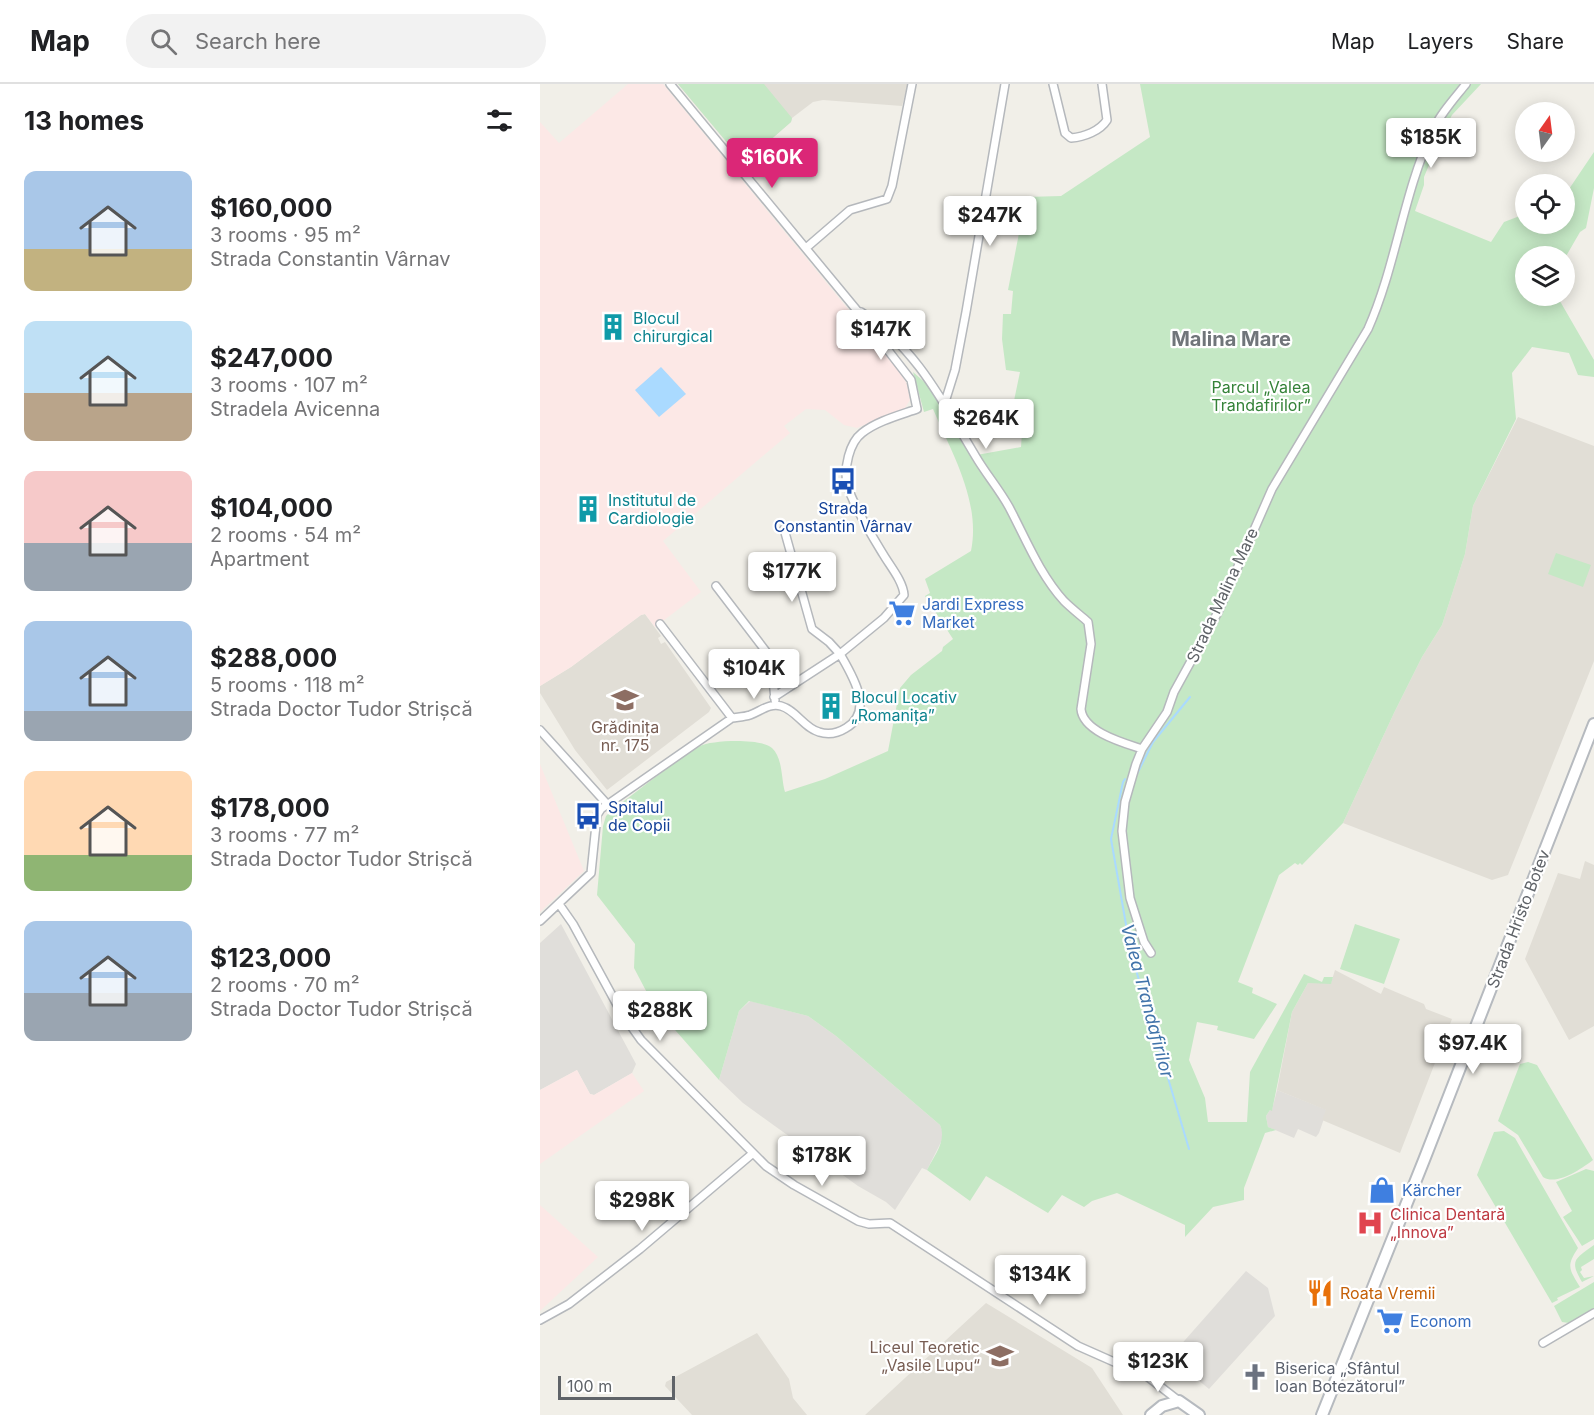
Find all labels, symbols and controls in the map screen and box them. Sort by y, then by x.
search box [126,14,546,68]
text: Map [30,24,90,58]
icon: search [147,25,180,58]
text: Search here [195,28,321,54]
text: Map [1331,29,1375,54]
text: Layers [1408,29,1474,54]
text: Share [1507,29,1564,54]
north arrow [1515,102,1575,162]
map controls [1515,102,1575,306]
icon: filters [483,104,516,137]
text: 13 homes [24,105,144,136]
pin: $185K [1389,118,1473,169]
text: $185K [1400,125,1462,149]
pin: $160K [730,138,814,189]
text: $160K [741,145,803,169]
button: locate [1515,174,1575,234]
text: $160,000 [210,192,332,223]
icon: home [72,195,144,267]
pin: $247K [948,196,1032,247]
text: $247K [958,203,1022,227]
text: 3 rooms · 95 m² [210,223,361,247]
button: layers [1515,246,1575,306]
text: Strada Constantin Vârnav [210,247,451,271]
place label: Blocul chirurgical [633,308,713,346]
pin: $147K [839,310,923,361]
building icon: Blocul chirurgical [598,312,628,342]
text: $147K [850,317,912,341]
district label: Malina Mare [1171,327,1291,351]
text: $247,000 [210,342,333,373]
icon: home [72,345,144,417]
text: 3 rooms · 107 m² [210,373,368,397]
park label: Parcul „Valea Trandafirilor” [1211,377,1311,415]
text: Stradela Avicenna [210,397,380,421]
pin: $264K [944,399,1028,450]
text: $264K [953,406,1019,430]
bus stop icon: Strada Constantin Vârnav [828,466,858,496]
place label: Institutul de Cardiologie [608,490,696,528]
text: $104,000 [210,492,333,523]
building icon: Institutul de Cardiologie [573,494,603,524]
icon: home [72,495,144,567]
place label: Strada Constantin Vârnav [774,498,912,536]
text: 2 rooms · 54 m² [210,523,361,547]
street label: Strada Malina Mare [1182,524,1262,666]
text: Apartment [210,547,309,571]
pin: $177K [750,552,834,603]
text: $177K [762,559,822,583]
place label: Jardi Express Market [922,594,1024,632]
supermarket icon: Jardi Express Market [887,598,917,628]
text: $288,000 [210,642,337,673]
icon: home [72,645,144,717]
pin: $104K [712,649,796,700]
text: $104K [722,656,786,680]
text: 5 rooms · 118 m² [210,673,365,697]
school or university icon: Grădinița nr. 175 [610,685,640,715]
place label: Blocul Locativ „Romanița” [851,687,957,725]
building icon: Blocul Locativ „Romanița” [816,691,846,721]
text: Strada Doctor Tudor Strișcă [210,697,473,721]
place label: Grădinița nr. 175 [591,717,659,755]
text: $178,000 [210,792,330,823]
icon: home [72,795,144,867]
place label: Spitalul de Copii [608,797,670,835]
bus stop icon: Spitalul de Copii [573,801,603,831]
text: 3 rooms · 77 m² [210,823,359,847]
text: Strada Doctor Tudor Strișcă [210,847,473,871]
street label: Strada Hristo Botev [1482,847,1554,991]
water label: Valea Trandafirilor [1117,921,1178,1081]
text: $123,000 [210,942,331,973]
icon: home [72,945,144,1017]
text: 2 rooms · 70 m² [210,973,360,997]
pin: $288K [618,991,702,1042]
text: Strada Doctor Tudor Strișcă [210,997,473,1021]
text: $288K [627,998,693,1022]
pin: $97.4K [1424,1024,1522,1075]
text: $97.4K [1438,1031,1508,1055]
pin: $178K [780,1136,864,1187]
text: $178K [792,1143,852,1167]
shop icon: Kärcher [1367,1175,1397,1205]
place label: Kärcher [1402,1180,1461,1200]
pin: $298K [600,1181,684,1232]
text: $298K [609,1188,675,1212]
place label: Clinica Dentară „Innova” [1390,1204,1505,1242]
hospital icon: Clinica Dentară „Innova” [1355,1208,1385,1238]
pin: $134K [998,1255,1082,1306]
text: $134K [1009,1262,1071,1286]
restaurant icon: Roata Vremii [1305,1278,1335,1308]
place label: Roata Vremii [1340,1283,1435,1303]
supermarket icon: Econom [1375,1306,1405,1336]
place label: Econom [1410,1311,1471,1331]
place label: Liceul Teoretic „Vasile Lupu“ [869,1337,980,1375]
school or university icon: Liceul Teoretic „Vasile Lupu“ [985,1341,1015,1371]
pin: $123K [1116,1342,1200,1393]
text: $123K [1127,1349,1189,1373]
place label: Biserica „Sfântul Ioan Botezătorul” [1275,1358,1405,1396]
church icon: Biserica „Sfântul Ioan Botezătorul” [1240,1362,1270,1392]
scale bar [558,1373,675,1400]
text: 100 m [567,1376,612,1396]

